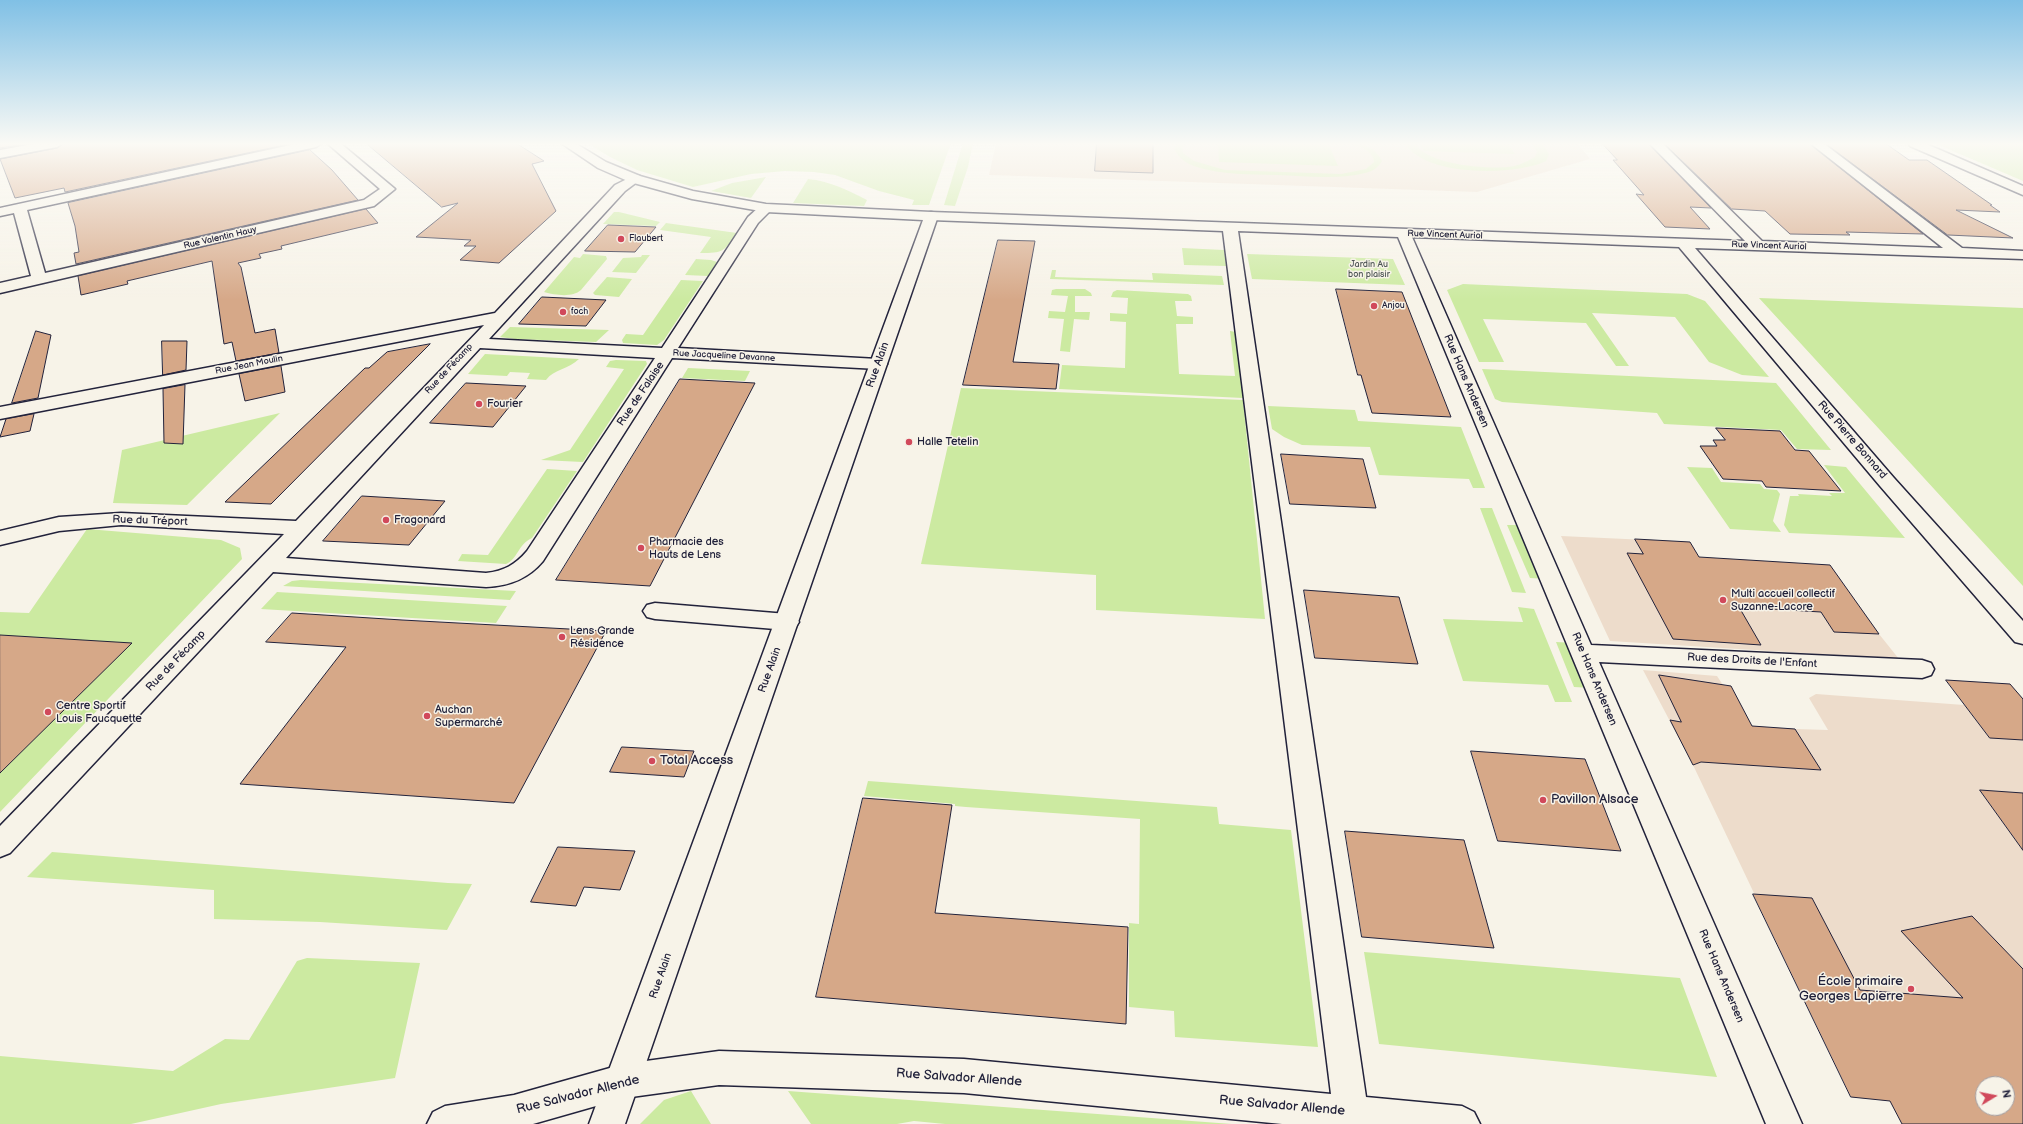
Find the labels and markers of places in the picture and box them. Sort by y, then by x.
marker: Flaubert [616,234,626,244]
place label: Flaubert [629,234,663,244]
marker: Anjou [1369,301,1379,311]
place label: Anjou [1382,301,1405,311]
marker: foch [558,307,568,317]
place label: foch [571,307,588,317]
place label: Fourier [487,397,523,411]
marker: Fourier [474,399,484,409]
place label: Halle Tetelin [917,435,978,449]
marker: Halle Tetelin [904,437,914,447]
place label: Fragonard [394,513,446,527]
marker: Fragonard [381,515,391,525]
place label: Pharmacie des Hauts de Lens [649,535,724,561]
marker: Pharmacie des Hauts de Lens [636,543,646,553]
place label: Multi accueil collectif Suzanne-Lacore [1731,587,1835,613]
marker: Multi accueil collectif Suzanne-Lacore [1718,595,1728,605]
place label: Lens Grande Résidence [570,624,634,650]
marker: Lens Grande Résidence [557,632,567,642]
place label: Centre Sportif Louis Faucquette [56,699,142,725]
place label: Auchan Supermarché [435,703,502,729]
marker: Centre Sportif Louis Faucquette [43,707,53,717]
marker: Auchan Supermarché [422,711,432,721]
place label: Total Access [660,753,733,769]
marker: Total Access [647,756,657,766]
place label: Pavillon Alsace [1551,792,1638,808]
marker: Pavillon Alsace [1538,795,1548,805]
place label: École primaire Georges Lapierre [1799,974,1903,1005]
marker: École primaire Georges Lapierre [1906,984,1916,994]

